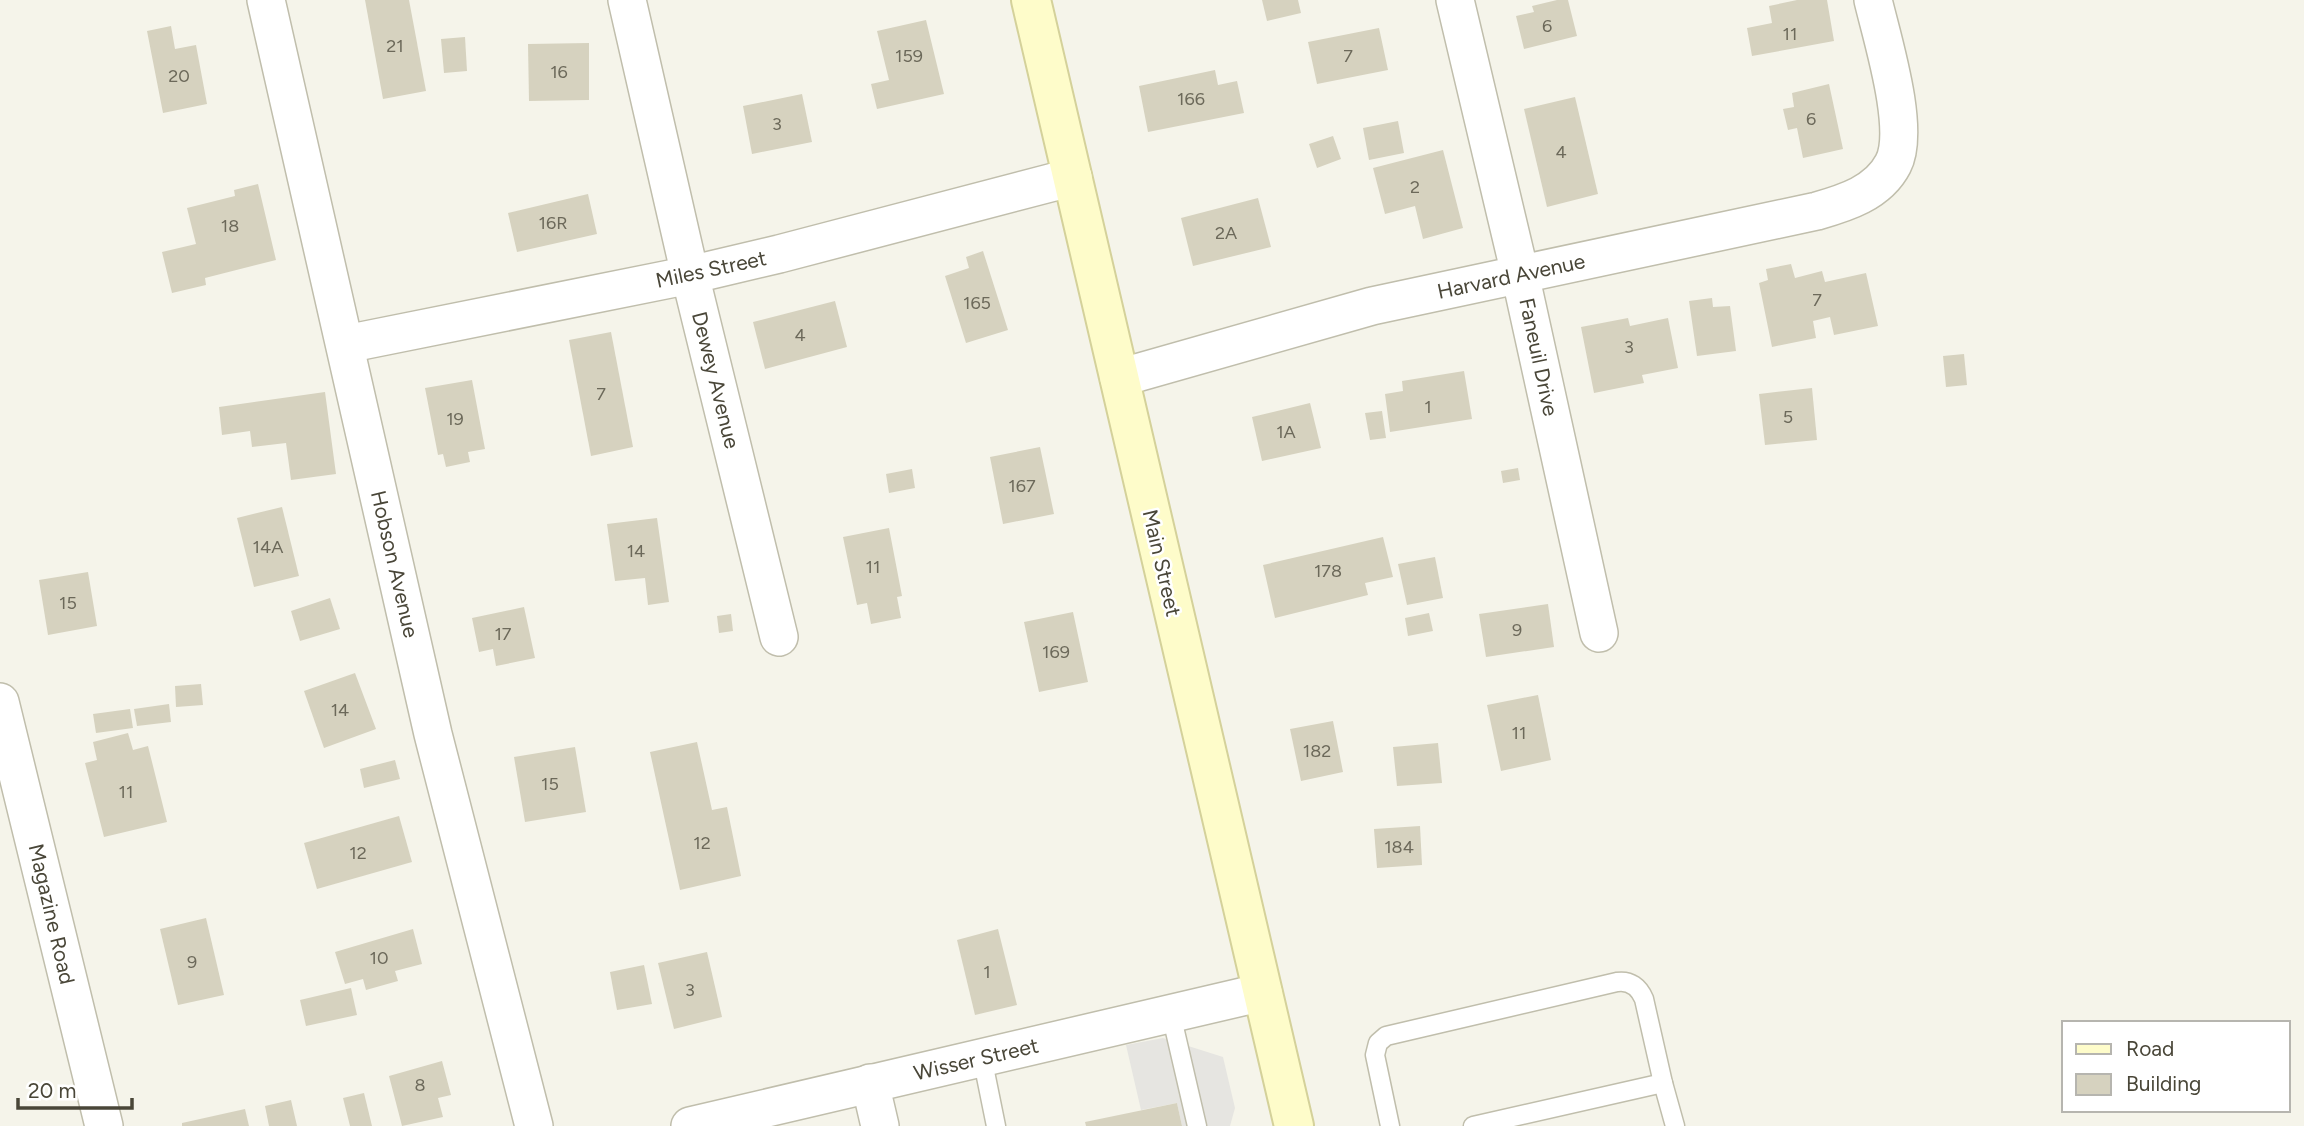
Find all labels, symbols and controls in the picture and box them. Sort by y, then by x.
house number: 6 [1542,15,1552,37]
house number: 11 [1783,23,1797,45]
house number: 21 [386,35,404,57]
house number: 159 [895,45,923,67]
house number: 7 [1343,45,1353,67]
house number: 16 [550,61,568,83]
house number: 20 [168,65,190,87]
house number: 166 [1177,88,1205,110]
house number: 6 [1806,108,1816,130]
house number: 3 [772,113,782,135]
house number: 4 [1555,141,1567,163]
house number: 2 [1410,176,1420,198]
house number: 16R [539,212,567,234]
house number: 18 [221,215,239,237]
house number: 2A [1215,222,1237,244]
street label: Miles Street [653,245,769,293]
street label: Harvard Avenue [1435,248,1587,304]
house number: 7 [1812,289,1822,311]
house number: 165 [963,292,991,314]
street label: Faneuil Drive [1514,296,1564,418]
street label: Dewey Avenue [687,309,745,451]
house number: 4 [794,324,806,346]
house number: 3 [1624,336,1634,358]
house number: 7 [596,383,606,405]
house number: 1 [1424,396,1432,418]
house number: 5 [1783,406,1793,428]
house number: 19 [446,408,464,430]
house number: 1A [1276,421,1296,443]
house number: 167 [1008,475,1036,497]
street label: Hobson Avenue [366,488,424,640]
street label: Main Street [1138,507,1186,619]
house number: 14A [253,536,283,558]
house number: 14 [627,540,645,562]
house number: 11 [866,556,880,578]
house number: 178 [1314,560,1342,582]
house number: 15 [59,592,77,614]
house number: 9 [1512,619,1522,641]
house number: 17 [494,623,512,645]
house number: 169 [1042,641,1070,663]
house number: 14 [331,699,349,721]
house number: 11 [1512,722,1526,744]
house number: 182 [1303,740,1331,762]
house number: 15 [541,773,559,795]
house number: 11 [119,781,133,803]
house number: 12 [693,832,711,854]
house number: 184 [1384,836,1414,858]
street label: Magazine Road [24,841,80,987]
house number: 12 [349,842,367,864]
house number: 10 [370,947,388,969]
house number: 9 [187,951,197,973]
house number: 1 [983,961,991,983]
house number: 3 [685,979,695,1001]
legend [2062,1021,2290,1112]
street label: Wisser Street [911,1033,1041,1085]
text: Road [2126,1036,2174,1061]
scale bar [18,1066,131,1110]
text: Building [2126,1071,2201,1096]
house number: 8 [414,1074,426,1096]
text: 20 m [28,1078,76,1103]

